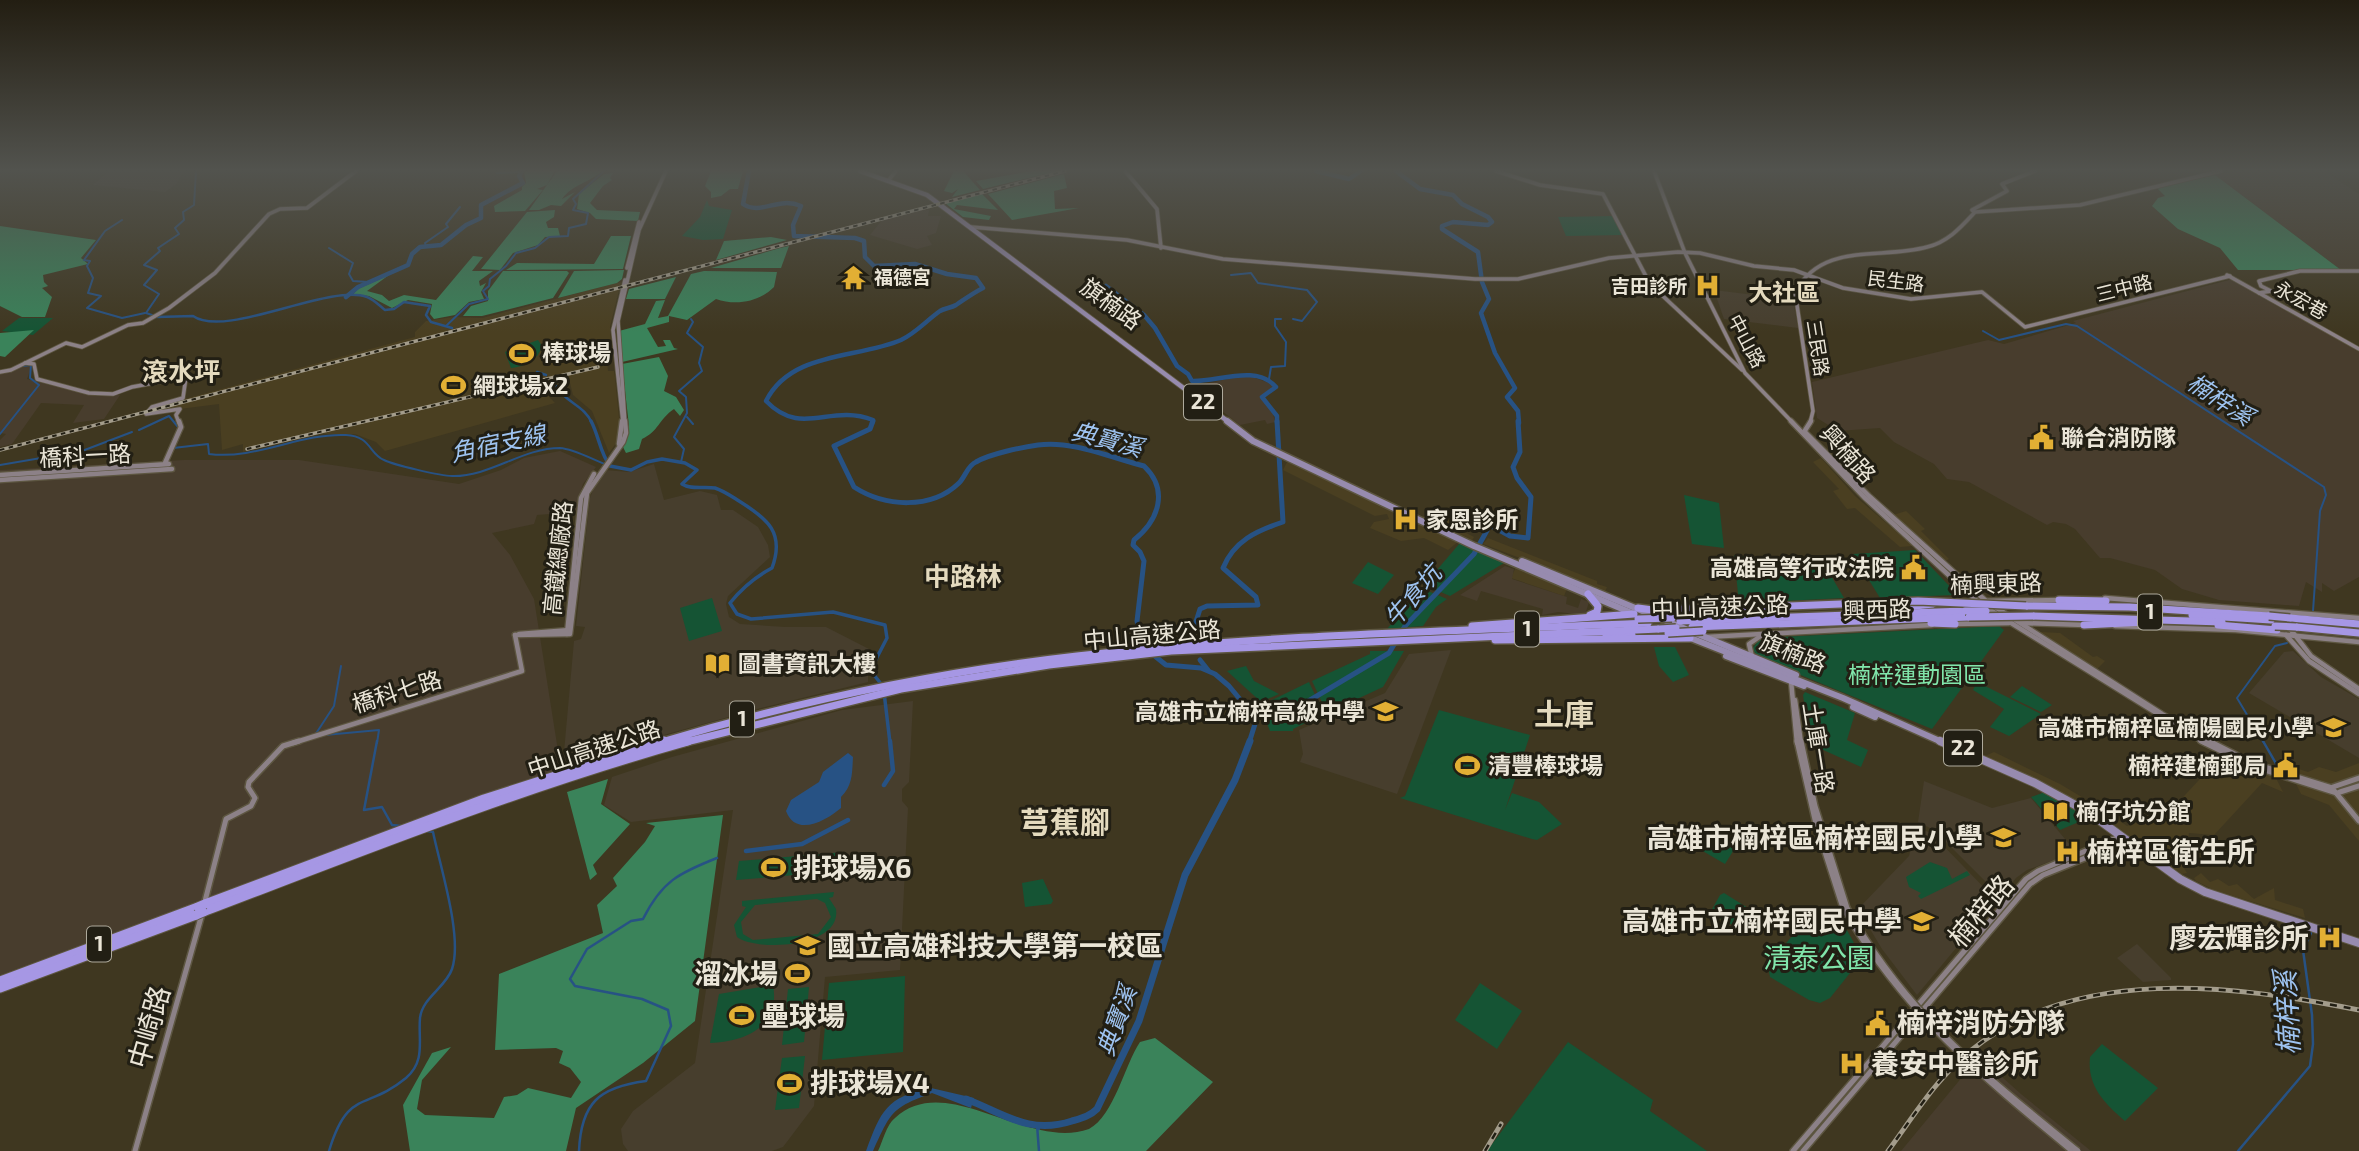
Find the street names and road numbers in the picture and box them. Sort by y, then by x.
street label: 民生路 [1866,266,1926,295]
street label: 三中路 [2093,269,2154,306]
street label: 旗楠路 [1075,272,1148,335]
street label: 永宏巷 [2271,276,2332,323]
street label: 中山路 [1724,310,1771,371]
street label: 三民路 [1803,318,1834,378]
road number: 22 [1184,384,1222,420]
street label: 興楠路 [1815,418,1882,488]
street label: 橋科一路 [38,439,132,471]
street label: 高鐵總廠路 [537,499,577,617]
street label: 楠興東路 [1950,567,2042,599]
street label: 中山高速公路 [1651,590,1789,622]
street label: 興西路 [1842,594,1912,624]
road number: 1 [2138,594,2162,630]
road number: 1 [1515,612,1539,646]
street label: 中山高速公路 [1082,614,1222,654]
street label: 旗楠路 [1756,626,1831,678]
street label: 橋科七路 [349,664,445,718]
street label: 土庫一路 [1798,700,1840,795]
road number: 1 [730,702,754,736]
street label: 中山高速公路 [524,713,664,783]
road number: 22 [1944,730,1982,766]
street label: 楠梓路 [1940,867,2020,953]
road number: 1 [87,926,111,962]
street label: 中崎路 [120,982,176,1072]

